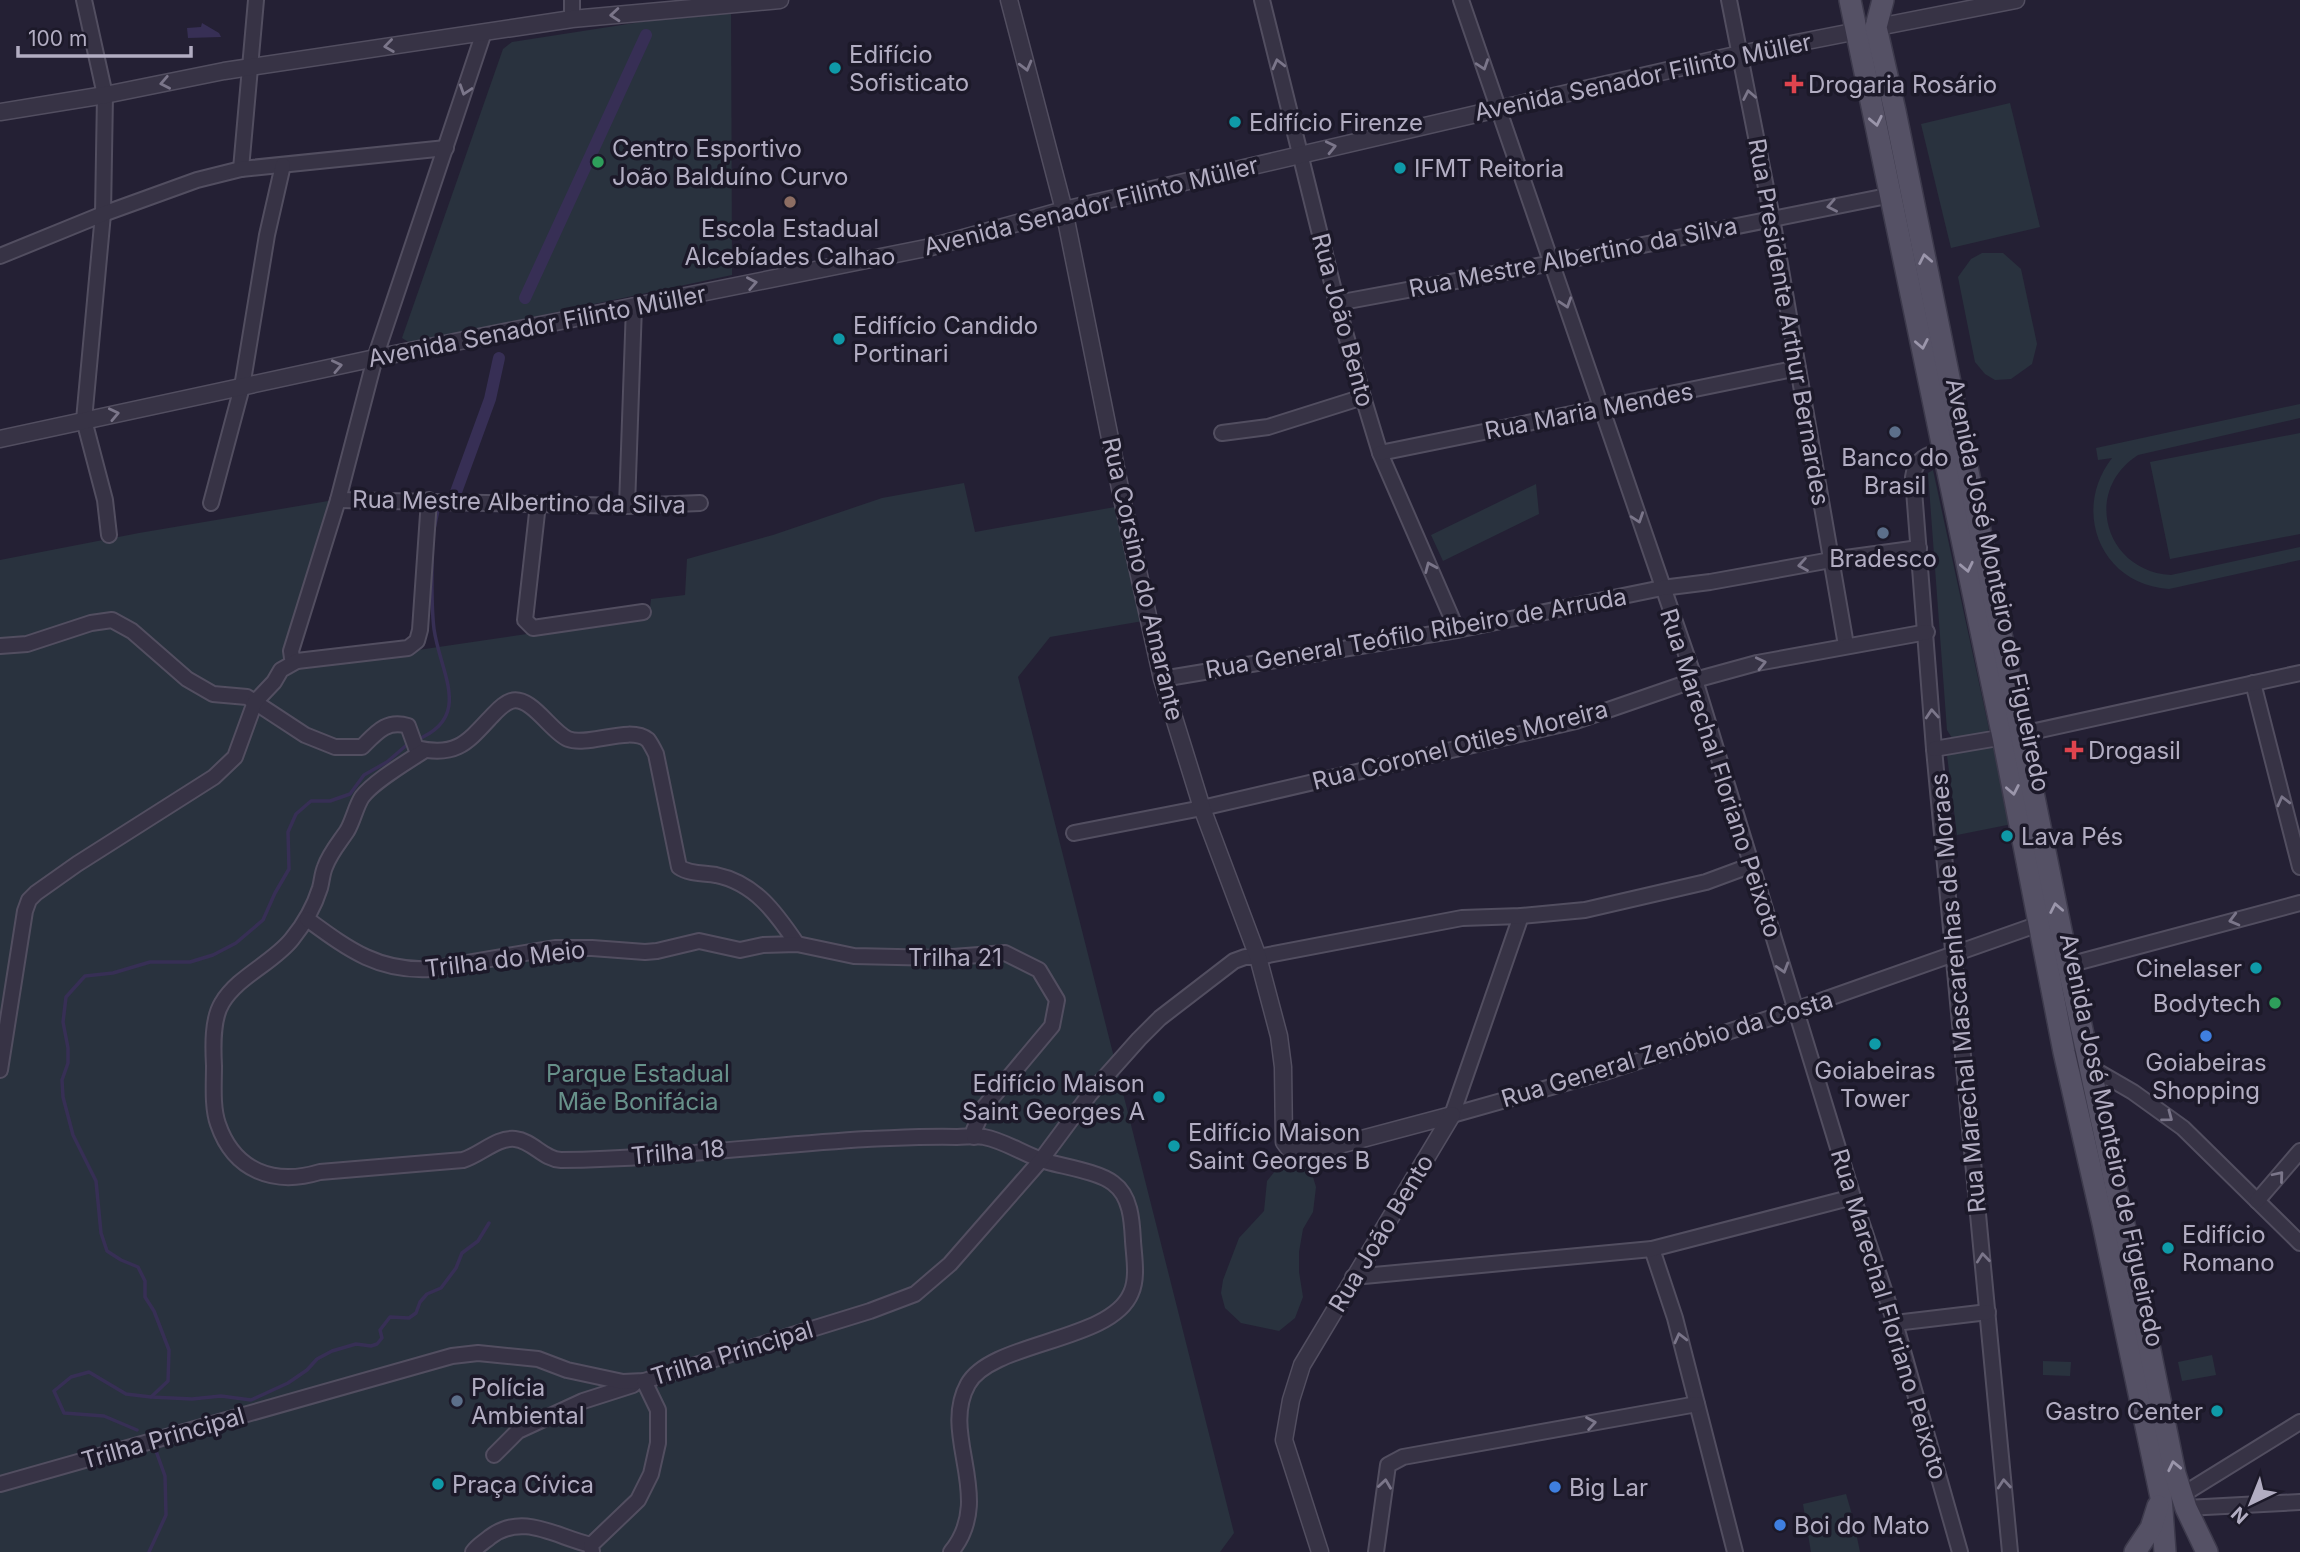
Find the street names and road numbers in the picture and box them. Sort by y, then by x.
street label: Avenida Senador Filinto Müller [1472,27,1814,127]
street label: Rua Presidente Arthur Bernardes [1742,136,1836,508]
street label: Avenida Senador Filinto Müller [921,150,1261,262]
street label: Rua Mestre Albertino da Silva [1406,211,1740,303]
street label: Rua João Bento [1306,230,1380,410]
street label: Avenida Senador Filinto Müller [365,279,709,373]
street label: Avenida José Monteiro de Figueiredo [1940,376,2056,794]
street label: Rua Maria Mendes [1482,377,1696,445]
street label: Rua Corsino do Amarante [1096,435,1190,723]
street label: Rua Mestre Albertino da Silva [352,485,686,519]
street label: Rua General Teófilo Ribeiro de Arruda [1203,582,1629,684]
street label: Rua Marechal Floriano Peixoto [1654,605,1788,941]
street label: Rua Coronel Otiles Moreira [1309,694,1611,796]
street label: Rua Marechal Mascarenhas de Moraes [1924,772,1992,1214]
street label: Avenida José Monteiro de Figueiredo [2054,931,2170,1349]
street label: Trilha do Meio [423,935,587,983]
street label: Trilha 21 [908,943,1002,972]
street label: Rua General Zenóbio da Costa [1498,985,1836,1113]
street label: Trilha 18 [630,1133,726,1171]
street label: Rua Marechal Floriano Peixoto [1825,1145,1953,1483]
street label: Rua João Bento [1323,1149,1439,1317]
street label: Trilha Principal [647,1315,817,1391]
street label: Trilha Principal [78,1401,248,1475]

